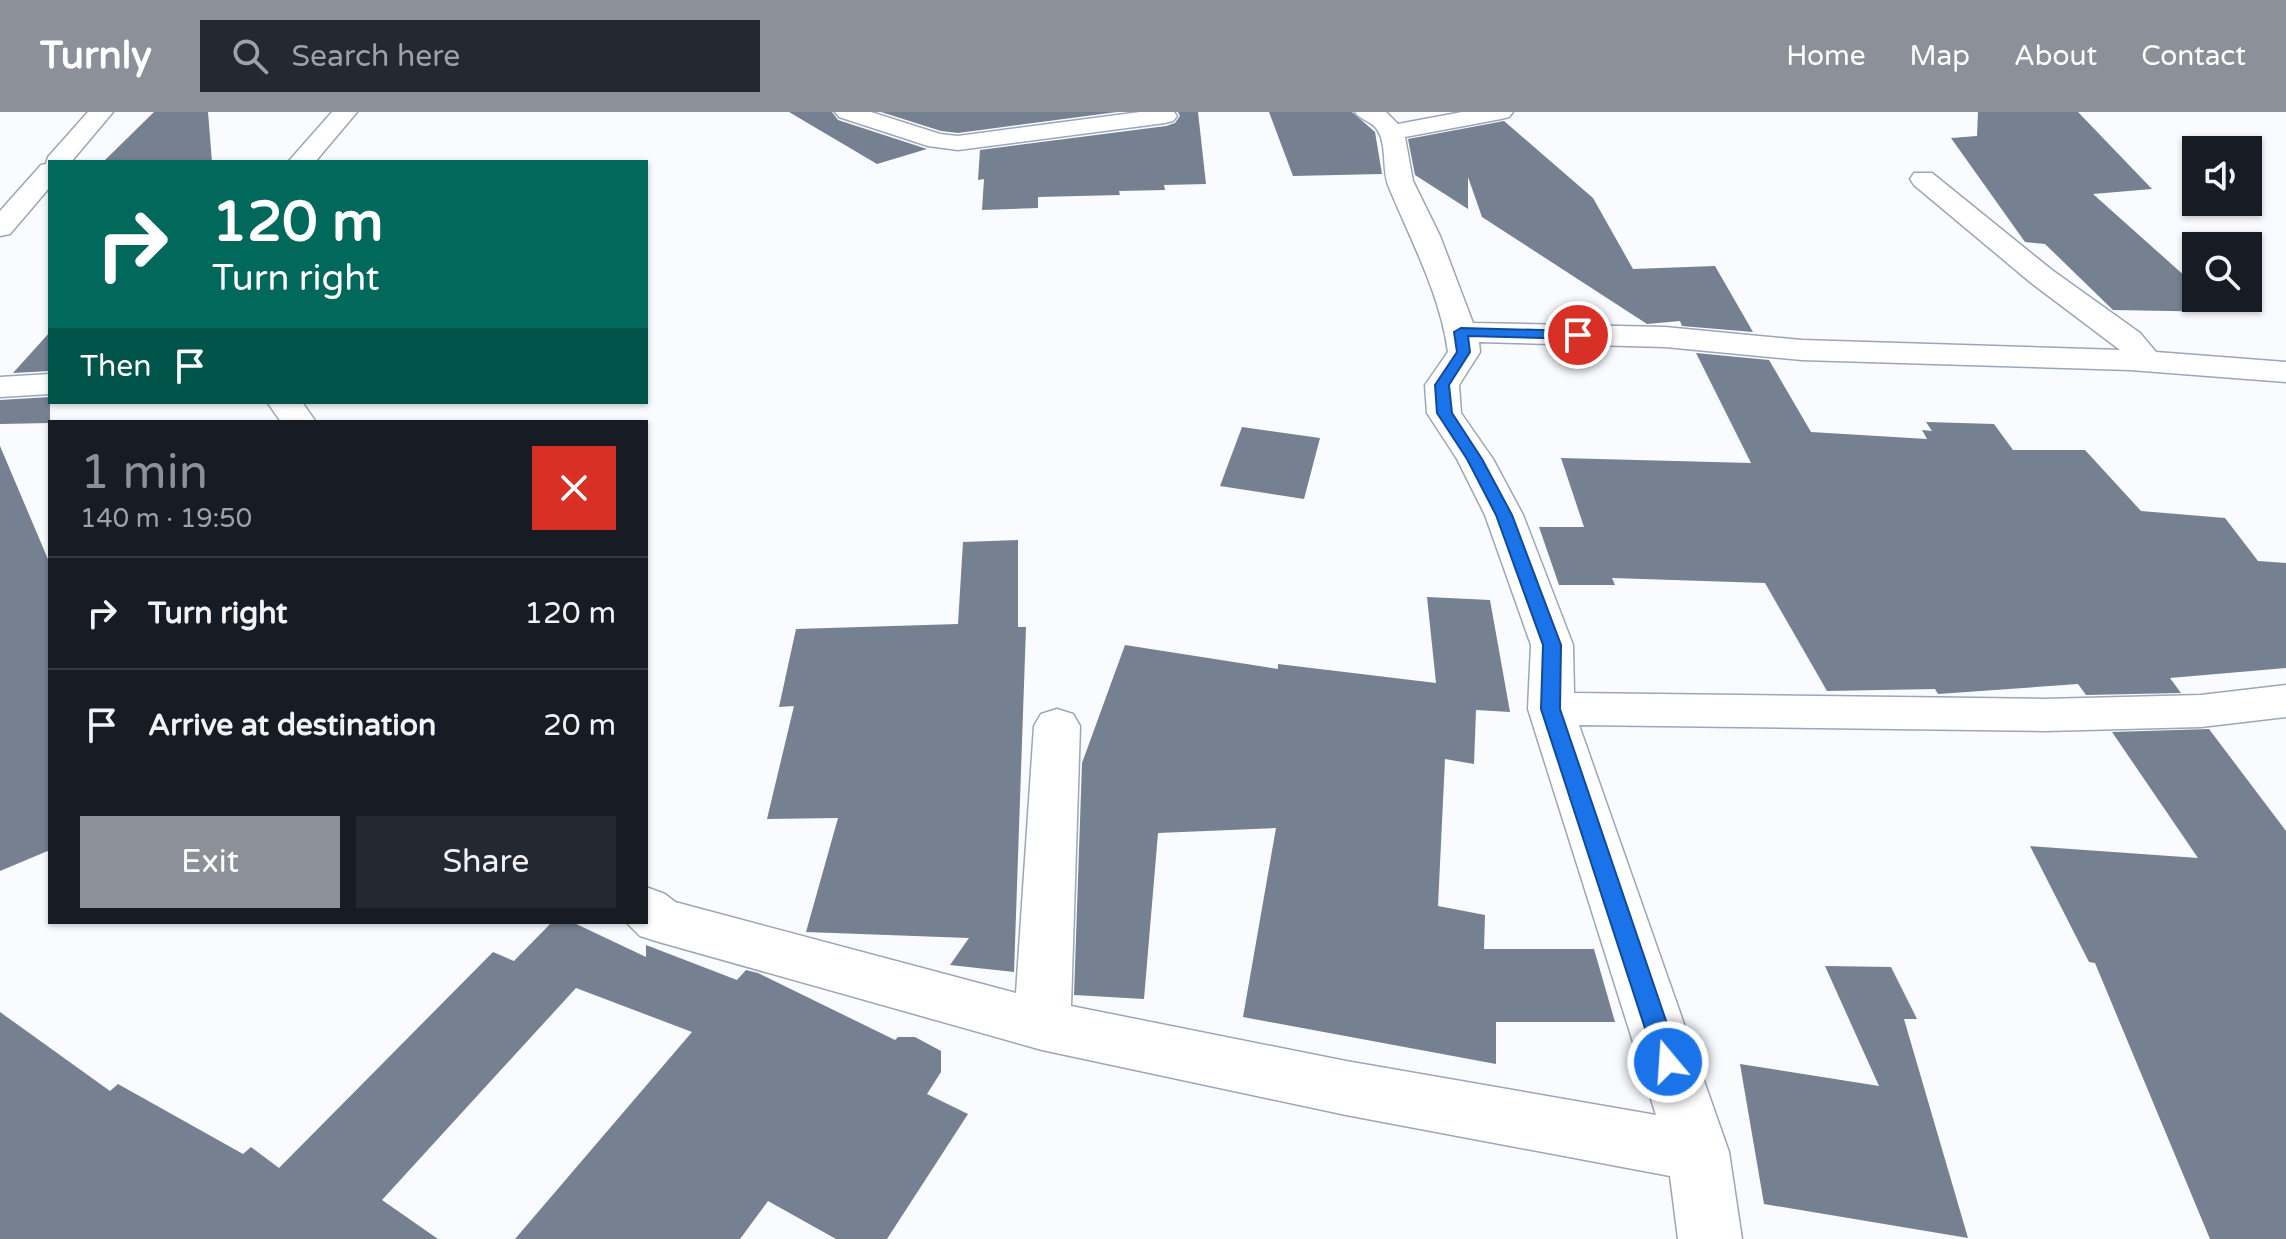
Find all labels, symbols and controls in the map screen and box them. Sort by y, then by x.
search box [200,20,760,92]
text: Turnly [40,33,152,79]
icon: search [228,34,272,78]
text: Search here [292,38,460,75]
text: Home [1786,39,1866,73]
text: Map [1910,39,1970,73]
text: About [2014,39,2097,73]
text: Contact [2141,39,2246,73]
map controls [2182,136,2262,312]
button: sound [2182,136,2262,216]
text: 120 m [212,189,383,256]
icon: right [80,192,184,296]
button: search [2182,232,2262,312]
text: Turn right [212,257,379,300]
pin [1544,301,1612,369]
icon: arrive [1556,313,1600,357]
icon: arrive [168,344,212,388]
text: Then [80,348,152,385]
text: 1 min [80,444,208,502]
button: close [532,446,616,530]
text: 140 m · 19:50 [80,503,252,534]
icon: right [80,591,124,635]
text: Turn right [148,595,288,632]
text: 120 m [524,595,616,632]
icon: arrive [80,703,124,747]
text: Arrive at destination [148,707,436,744]
text: 20 m [543,707,616,744]
button: Exit [80,816,340,908]
button: Share [356,816,616,908]
position arrow [1626,1020,1710,1104]

